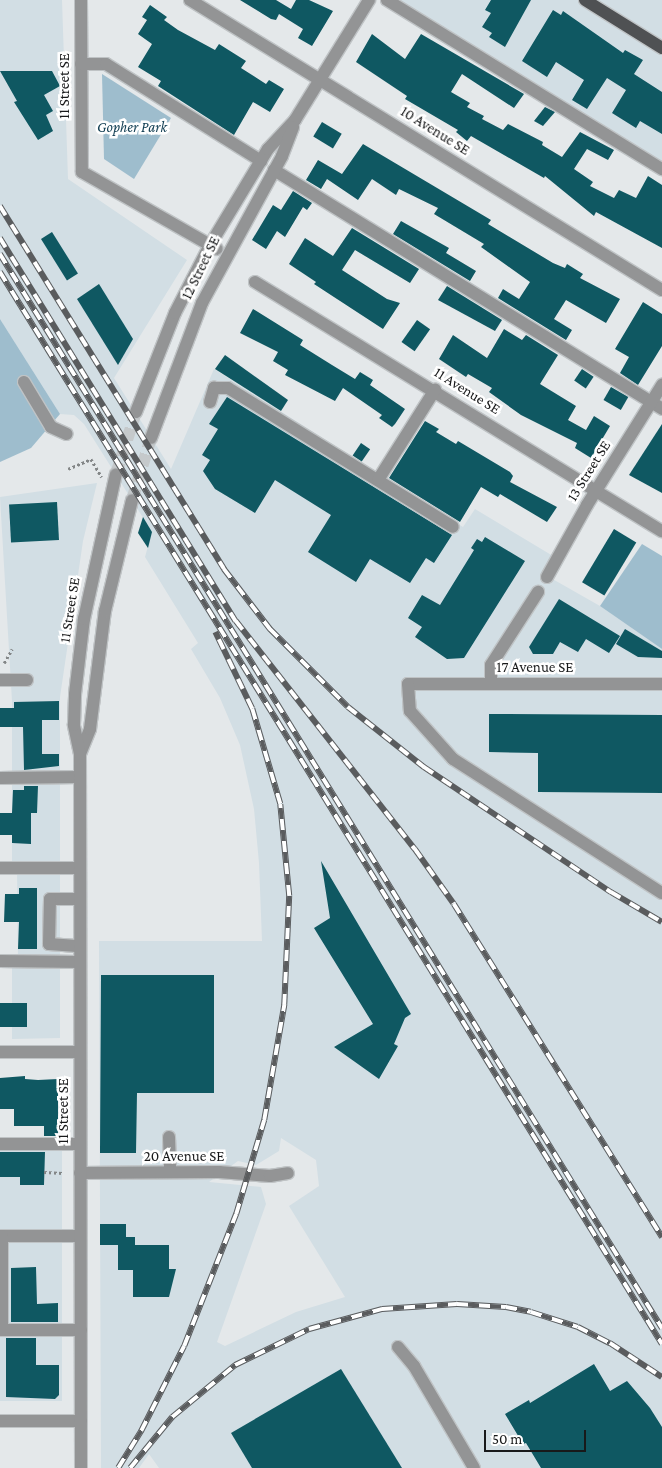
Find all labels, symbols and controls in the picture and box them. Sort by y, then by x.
street label: 11 Street SE [56,53,74,119]
street label: 10 Avenue SE [397,103,473,159]
park label: Gopher Park [97,119,167,137]
street label: 12 Street SE [178,233,224,303]
street label: 11 Avenue SE [430,364,504,418]
street label: 13 Street SE [563,437,615,505]
street label: 11 Street SE [56,576,84,644]
street label: 17 Avenue SE [497,659,573,677]
street label: 11 Street SE [55,1078,73,1144]
street label: 20 Avenue SE [144,1148,224,1166]
scale bar [487,1420,590,1452]
text: 50 m [492,1431,522,1447]

